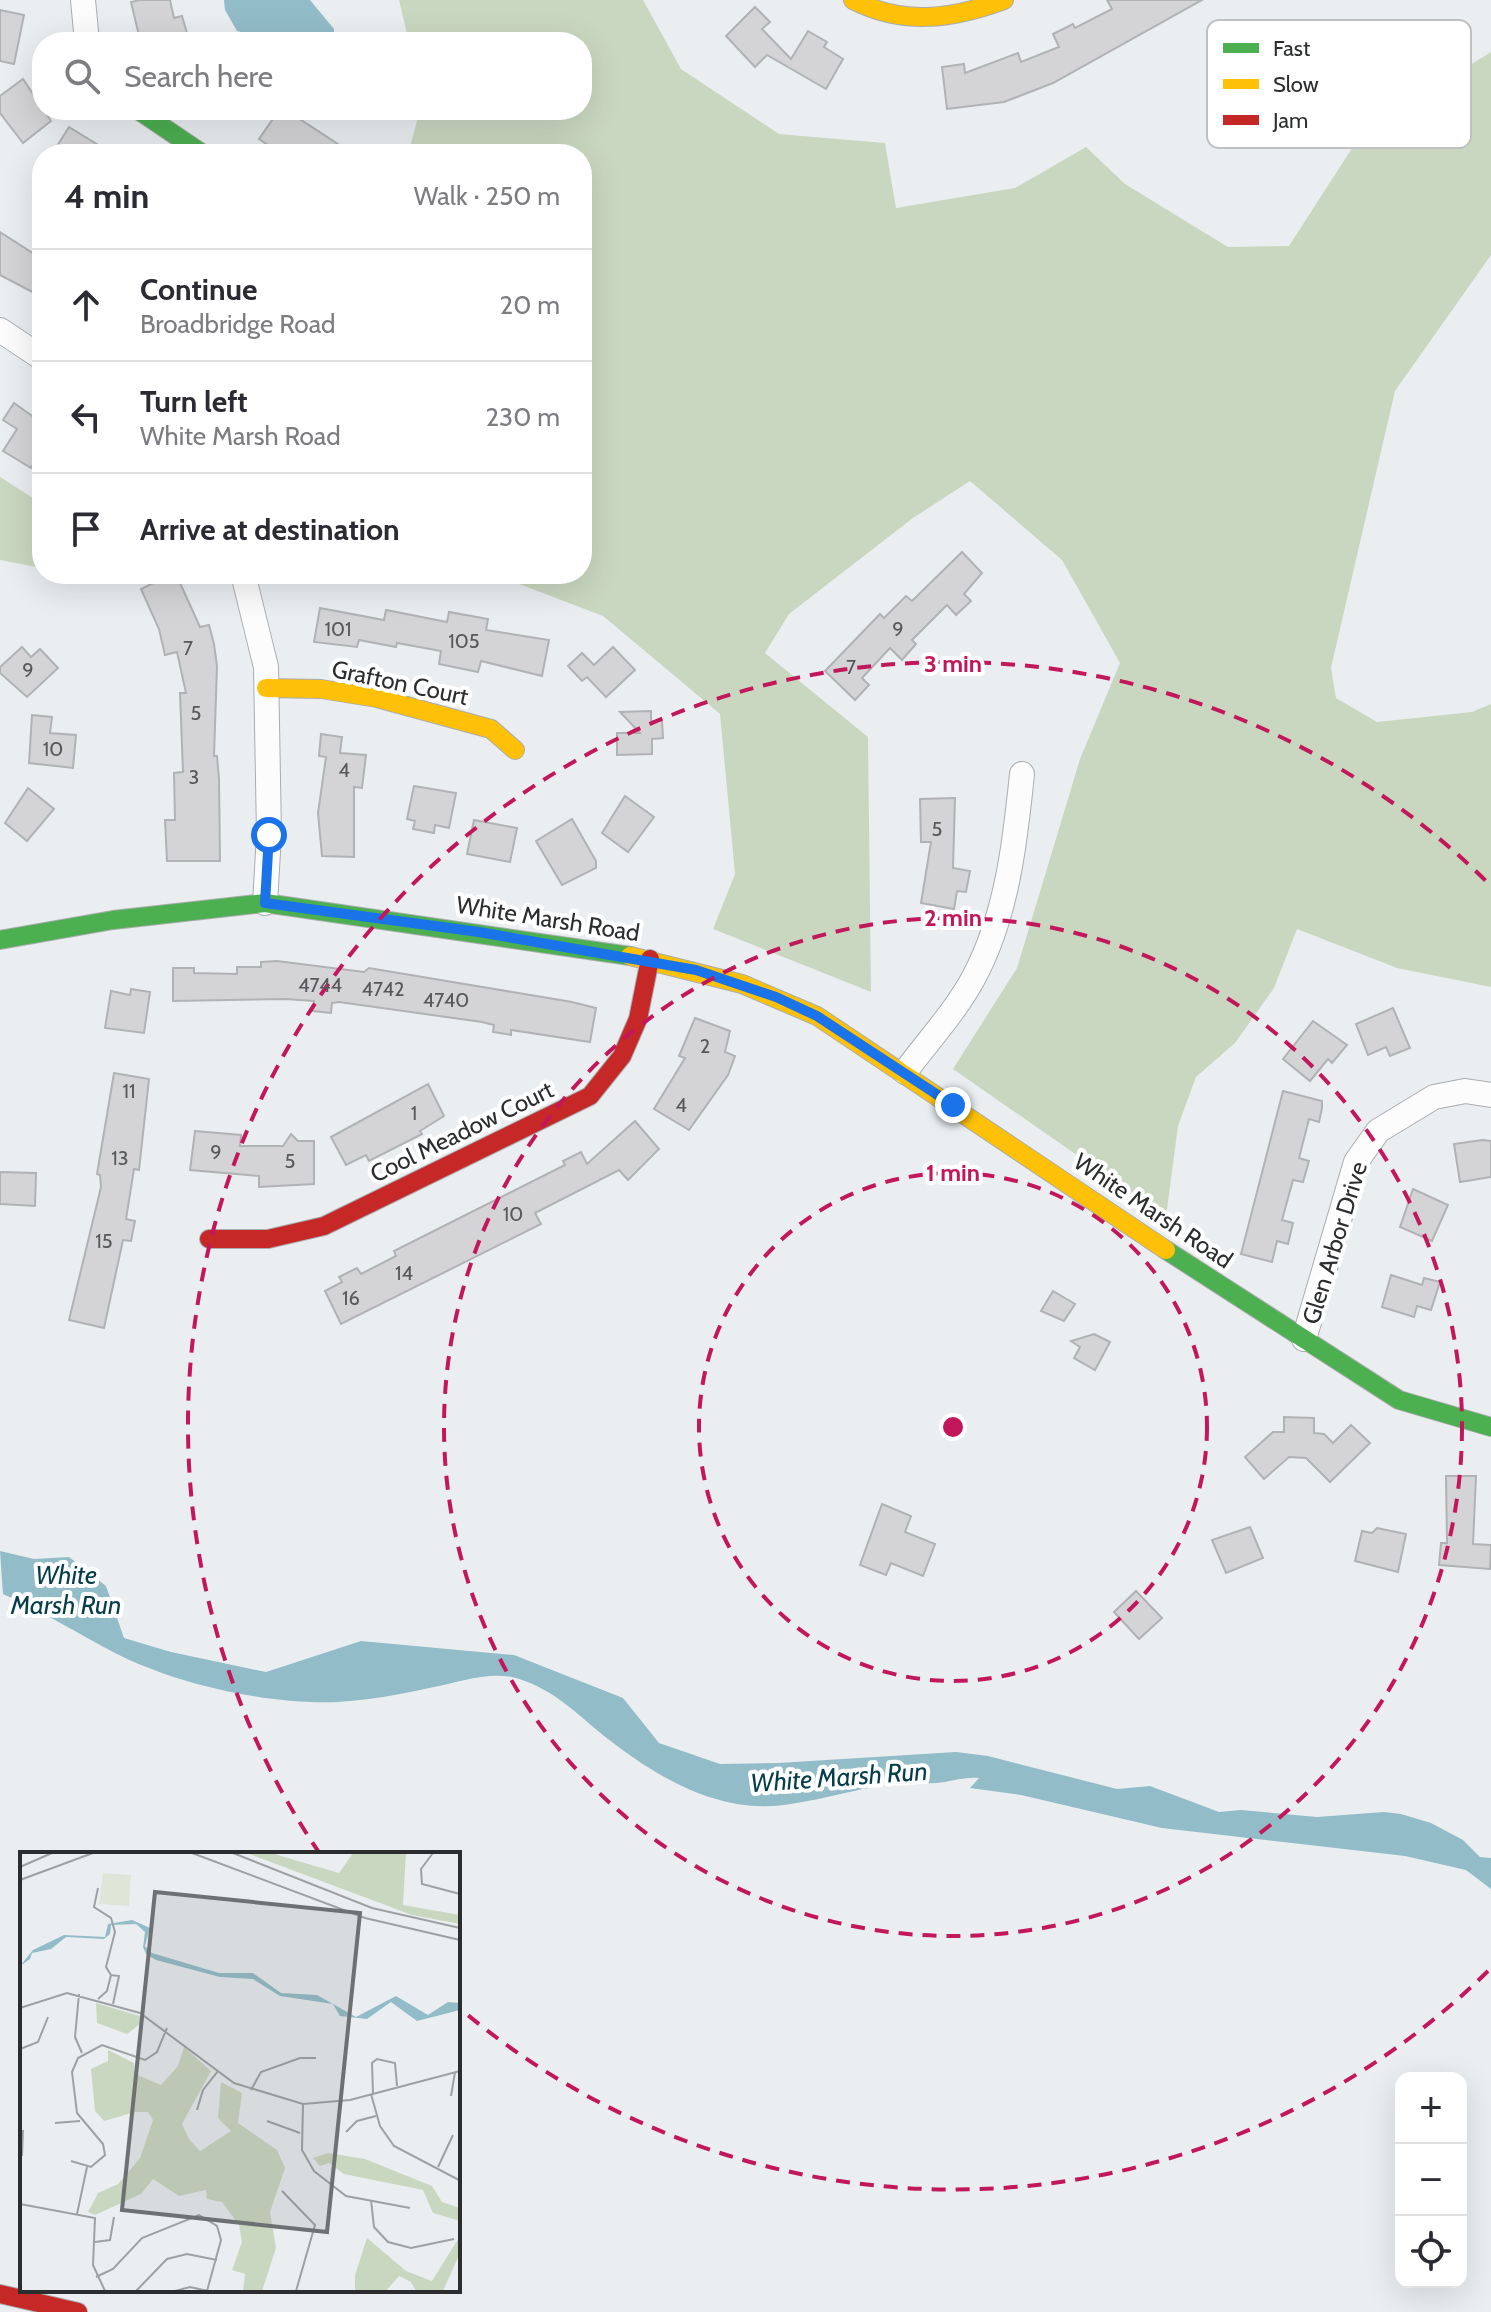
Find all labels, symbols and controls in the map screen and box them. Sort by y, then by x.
legend [1207,20,1471,148]
search box [32,32,592,120]
text: Fast [1273,35,1311,62]
icon: search [60,54,104,98]
text: Search here [124,58,273,95]
text: Slow [1273,71,1319,98]
text: Jam [1272,107,1308,134]
text: 4 min [64,175,149,217]
text: Walk · 250 m [414,180,560,212]
text: Continue [140,271,257,308]
icon: ahead [64,283,108,327]
text: 20 m [500,289,560,321]
text: Broadbridge Road [140,308,336,340]
text: Turn left [140,383,248,420]
icon: left [64,395,108,439]
text: 230 m [486,401,560,433]
text: White Marsh Road [140,420,341,452]
icon: arrive [64,507,108,551]
text: Arrive at destination [140,511,400,548]
house number: 101 [325,617,352,641]
house number: 9 [892,617,904,641]
house number: 105 [448,629,480,653]
house number: 7 [183,636,193,660]
text: 3 min [924,649,982,678]
street label: Grafton Court [329,654,471,711]
house number: 7 [846,655,856,679]
house number: 9 [22,658,34,682]
house number: 5 [191,701,201,725]
house number: 10 [43,737,63,761]
house number: 4 [338,758,350,782]
house number: 3 [189,765,199,789]
route start [251,817,287,853]
house number: 5 [932,817,942,841]
street label: White Marsh Road [454,890,642,947]
text: 2 min [924,903,982,932]
house number: 4744 [298,973,342,997]
house number: 4742 [362,977,404,1001]
house number: 4740 [423,988,469,1012]
house number: 2 [700,1034,710,1058]
street label: Cool Meadow Court [366,1075,558,1188]
house number: 11 [122,1079,136,1103]
route end [935,1087,971,1123]
house number: 4 [675,1093,687,1117]
house number: 1 [411,1101,417,1125]
house number: 9 [210,1140,222,1164]
house number: 13 [111,1146,129,1170]
street label: White Marsh Road [1068,1147,1238,1274]
house number: 5 [285,1149,295,1173]
text: 1 min [926,1158,980,1187]
street label: Glen Arbor Drive [1296,1158,1373,1328]
house number: 10 [503,1202,523,1226]
house number: 15 [95,1229,113,1253]
house number: 14 [395,1261,413,1285]
house number: 16 [342,1286,360,1310]
centre of rings [939,1413,967,1441]
water label: White Marsh Run [10,1559,121,1621]
water label: White Marsh Run [749,1755,929,1799]
inset map [20,1852,460,2292]
map controls [1395,2072,1467,2288]
button: + [1395,2072,1467,2144]
button: − [1395,2144,1467,2216]
button: locate [1395,2216,1467,2288]

